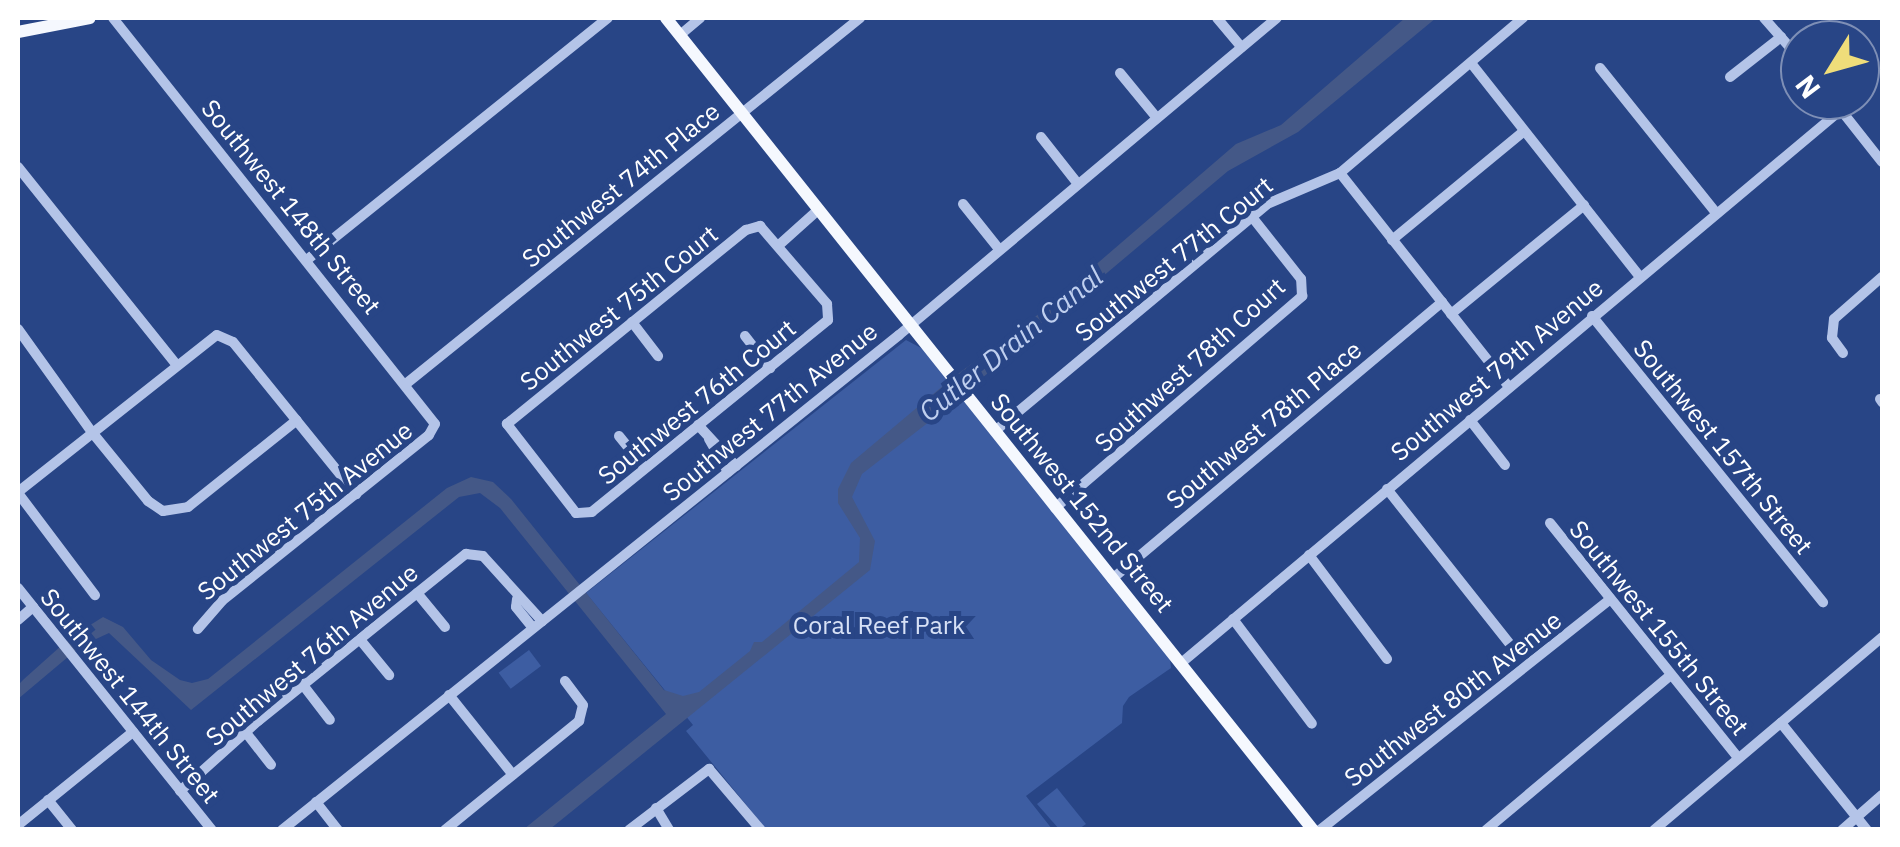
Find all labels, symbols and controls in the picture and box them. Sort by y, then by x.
north arrow [1780,20,1880,120]
text: N [1786,68,1828,106]
street label: Southwest 148th Street [195,94,387,320]
street label: Southwest 74th Place [516,96,726,274]
street label: Southwest 77th Court [1069,170,1279,348]
street label: Southwest 75th Court [514,219,724,397]
water label: Cutler Drain Canal [912,260,1110,428]
street label: Southwest 78th Court [1089,272,1291,458]
street label: Southwest 79th Avenue [1385,273,1609,467]
street label: Southwest 76th Court [592,313,802,491]
street label: Southwest 77th Avenue [657,316,883,508]
street label: Southwest 157th Street [1627,334,1819,560]
street label: Southwest 78th Place [1160,335,1368,515]
street label: Southwest 152nd Street [984,387,1180,619]
street label: Southwest 75th Avenue [192,415,418,607]
street label: Southwest 155th Street [1563,515,1755,741]
street label: Southwest 76th Avenue [200,558,424,752]
street label: Southwest 144th Street [34,583,226,809]
street label: Southwest 80th Avenue [1338,605,1568,793]
park label: Coral Reef Park [793,610,965,640]

